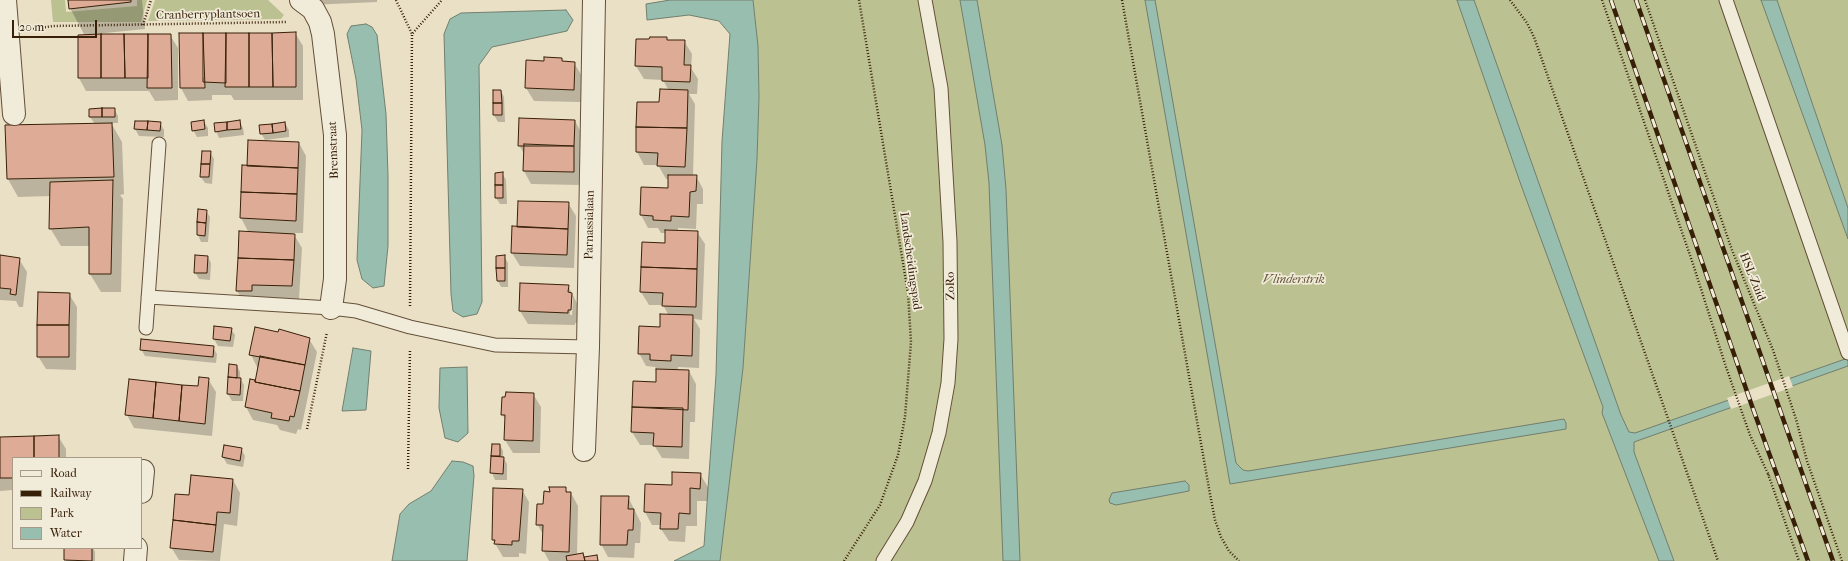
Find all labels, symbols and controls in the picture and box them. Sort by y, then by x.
street label: Cranberryplantsoen [156,7,260,23]
scale bar [14,12,99,38]
text: 20 m [19,20,44,34]
street label: Bremstraat [326,121,342,179]
street label: Parnassialaan [582,190,598,260]
street label: Landscheidingspad [896,211,924,311]
street label: HSL-Zuid [1736,251,1768,303]
street label: ZoRo [944,272,958,300]
park label: Vlinderstrik [1263,273,1325,287]
legend [12,457,142,549]
text: Road [50,466,77,480]
text: Railway [50,486,92,500]
text: Park [50,506,74,520]
text: Water [50,526,82,540]

